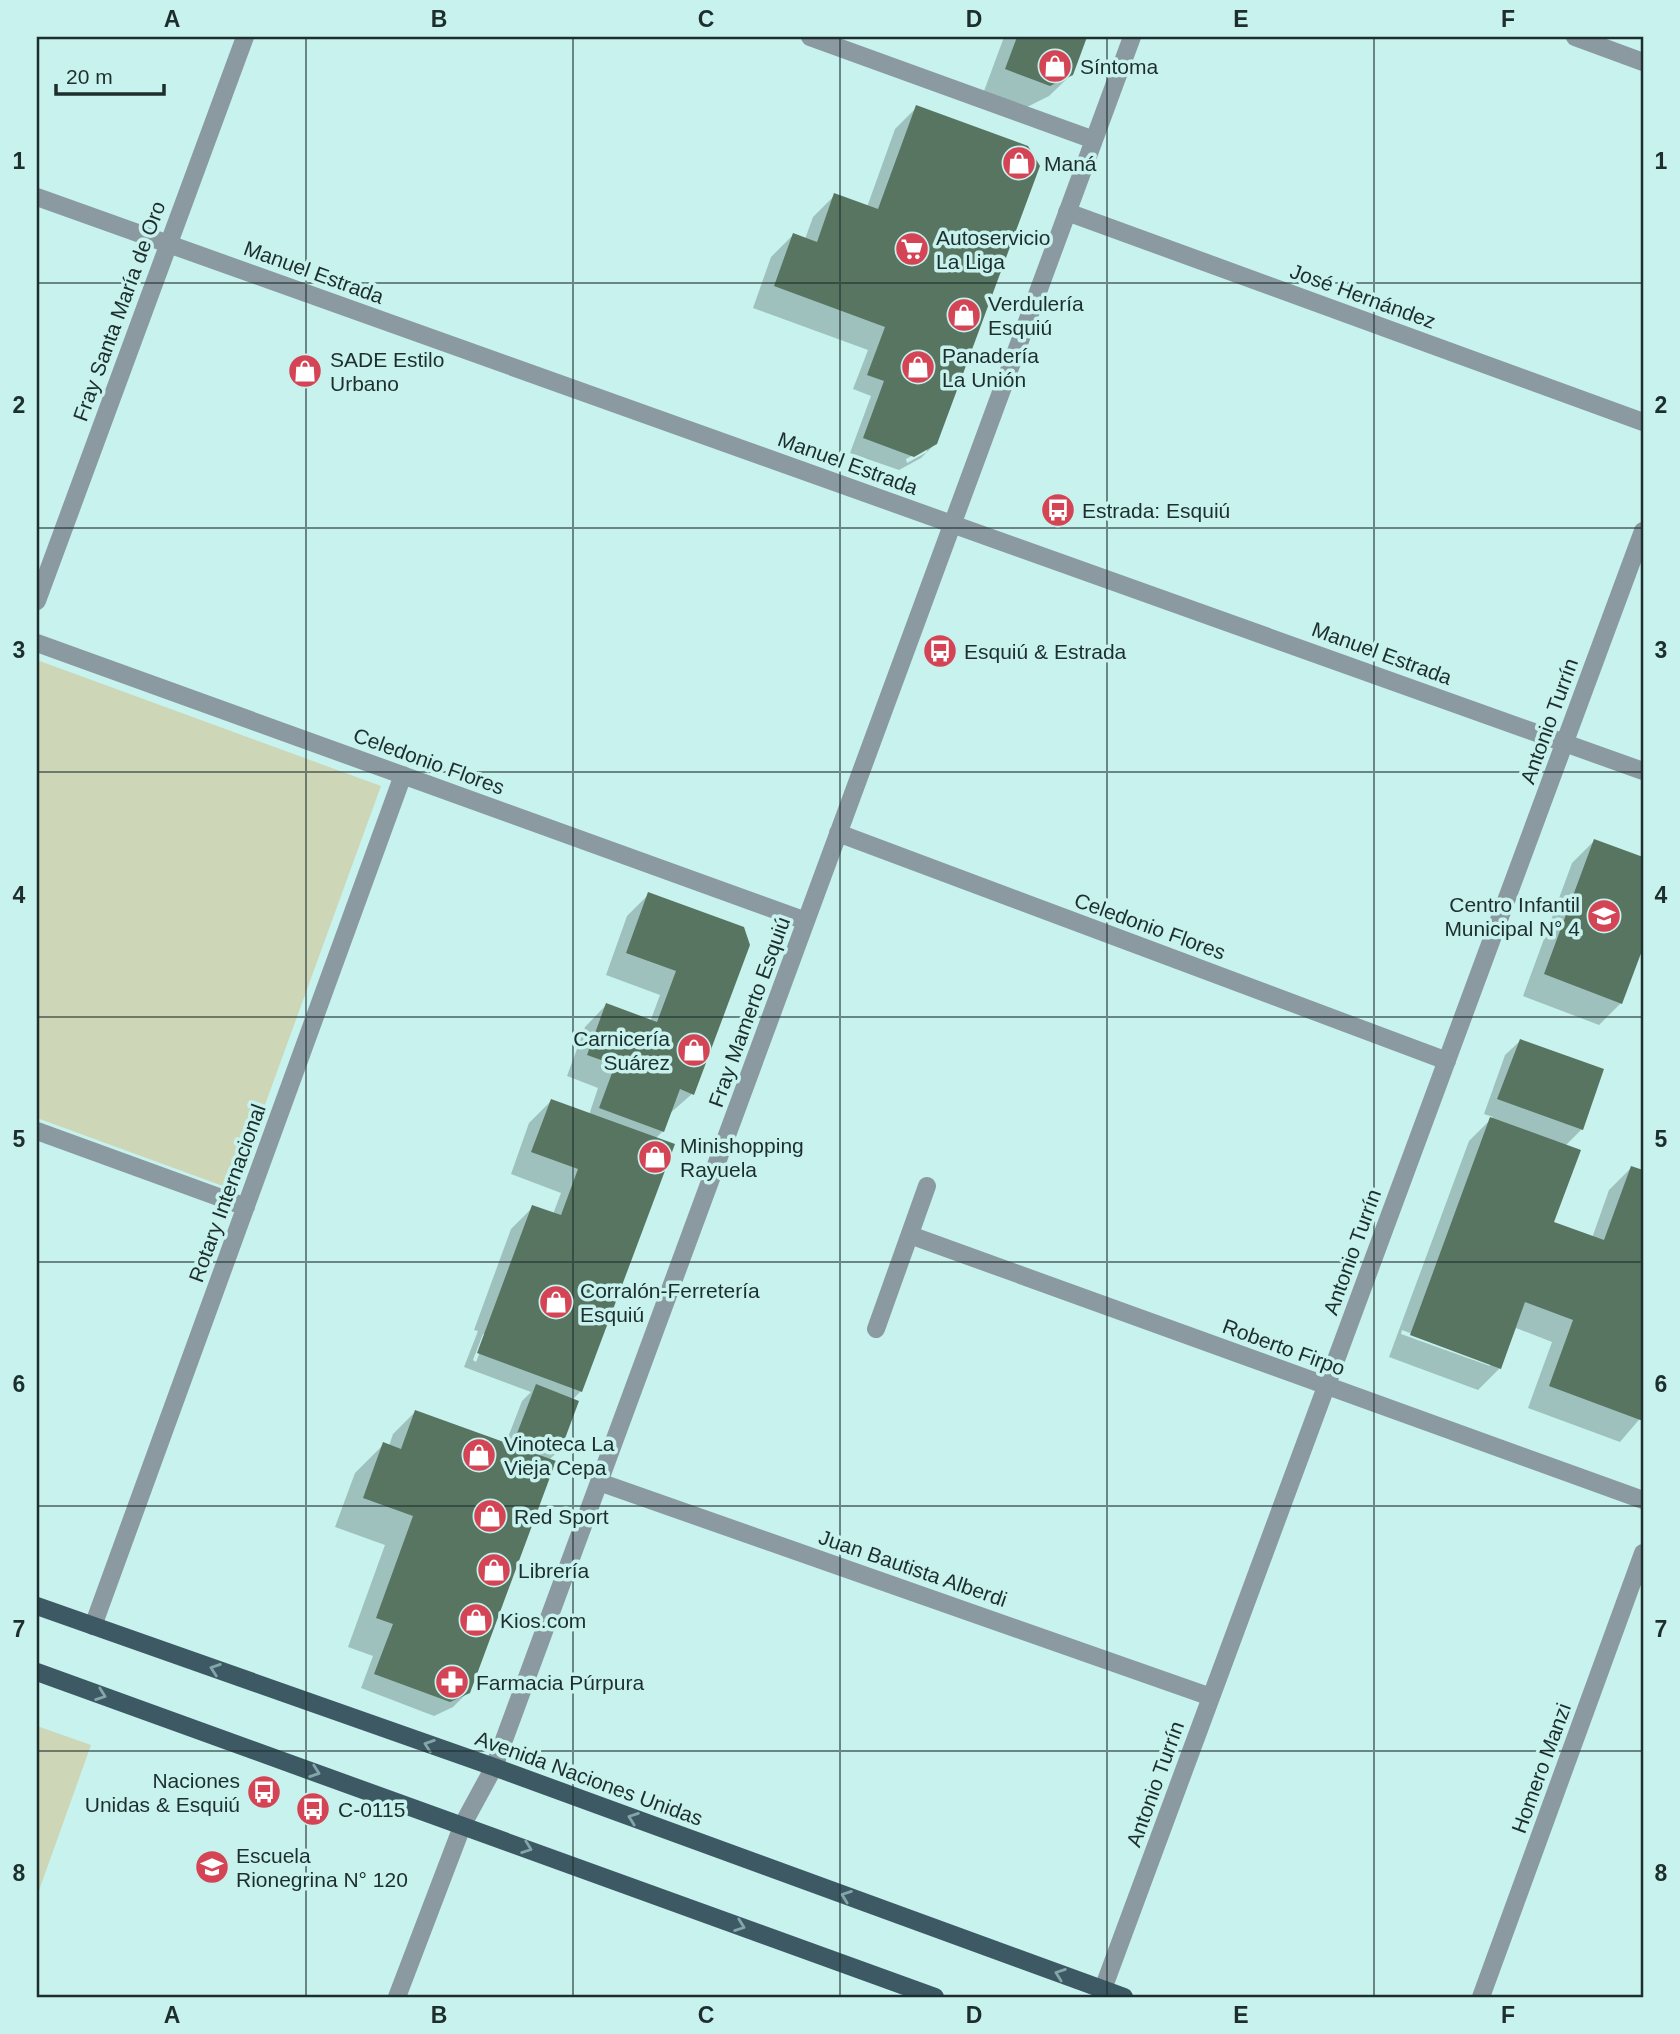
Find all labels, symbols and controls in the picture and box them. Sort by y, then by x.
text: A [164,6,180,32]
text: B [431,6,447,32]
text: C [698,6,714,32]
text: D [966,6,982,32]
text: E [1233,6,1249,32]
text: F [1501,6,1515,32]
shop icon: Síntoma [1036,47,1074,85]
scale bar [56,52,164,96]
place label: Síntoma [1080,55,1159,78]
text: 20 m [66,65,113,88]
shop icon: Maná [1000,144,1038,182]
text: 1 [13,148,26,174]
text: 1 [1655,148,1668,174]
place label: Maná [1044,152,1097,175]
street label: Fray Santa María de Oro [68,198,170,424]
place label: Autoservicio La Liga [936,226,1050,273]
supermarket icon: Autoservicio La Liga [893,230,931,268]
street label: Manuel Estrada [241,236,387,308]
street label: José Hernández [1287,259,1439,333]
place label: Verdulería Esquiú [988,292,1084,339]
shop icon: Verdulería Esquiú [945,296,983,334]
place label: Panadería La Unión [942,344,1039,391]
place label: SADE Estilo Urbano [330,348,444,395]
shop icon: Panadería La Unión [899,348,937,386]
shop icon: SADE Estilo Urbano [286,352,324,390]
text: 2 [13,392,25,418]
text: 2 [1655,392,1667,418]
street label: Manuel Estrada [775,427,921,499]
bus stop icon: Estrada: Esquiú [1039,491,1077,529]
place label: Estrada: Esquiú [1082,499,1230,522]
street label: Manuel Estrada [1309,617,1455,689]
bus stop icon: Esquiú & Estrada [921,632,959,670]
text: 3 [13,637,25,663]
text: 3 [1655,637,1667,663]
place label: Esquiú & Estrada [964,640,1127,663]
street label: Antonio Turrín [1516,655,1582,787]
street label: Celedonio Flores [350,723,508,799]
text: 4 [13,882,26,908]
text: 4 [1655,882,1668,908]
street label: Celedonio Flores [1071,888,1229,964]
place label: Centro Infantil Municipal N° 4 [1444,893,1580,940]
school or university icon: Centro Infantil Municipal N° 4 [1585,897,1623,935]
street label: Fray Mamerto Esquiú [704,914,794,1110]
place label: Carnicería Suárez [573,1027,670,1074]
shop icon: Carnicería Suárez [675,1031,713,1069]
street label: Rotary Internacional [184,1101,270,1285]
text: 5 [13,1126,26,1152]
text: 5 [1655,1126,1668,1152]
place label: Minishopping Rayuela [680,1134,804,1181]
shop icon: Minishopping Rayuela [636,1138,674,1176]
street label: Antonio Turrín [1319,1186,1385,1318]
place label: Corralón-Ferretería Esquiú [580,1279,760,1326]
shop icon: Corralón-Ferretería Esquiú [537,1283,575,1321]
street label: Roberto Firpo [1220,1314,1348,1380]
text: 6 [13,1371,25,1397]
text: 6 [1655,1371,1667,1397]
place label: Vinoteca La Vieja Cepa [504,1432,615,1479]
shop icon: Vinoteca La Vieja Cepa [460,1436,498,1474]
shop icon: Red Sport [471,1497,509,1535]
place label: Red Sport [514,1505,609,1528]
street label: Juan Bautista Alberdi [816,1525,1010,1611]
shop icon: Librería [475,1551,513,1589]
place label: Librería [518,1559,590,1582]
shop icon: Kios.com [457,1601,495,1639]
place label: Kios.com [500,1609,586,1632]
text: 7 [13,1616,25,1642]
text: 7 [1655,1616,1667,1642]
one-way arrow [209,1663,221,1677]
pharmacy icon: Farmacia Púrpura [433,1663,471,1701]
place label: Farmacia Púrpura [476,1671,644,1694]
one-way arrow [94,1687,107,1701]
street label: Homero Manzi [1507,1700,1575,1836]
street label: Antonio Turrín [1122,1718,1188,1850]
street label: Avenida Naciones Unidas [472,1726,706,1830]
one-way arrow [424,1739,436,1753]
one-way arrow [309,1764,321,1778]
place label: Naciones Unidas & Esquiú [85,1769,240,1816]
bus stop icon: Naciones Unidas & Esquiú [245,1773,283,1811]
bus stop icon: C-0115 [294,1790,332,1828]
place label: C-0115 [338,1798,405,1821]
one-way arrow [627,1812,639,1826]
one-way arrow [520,1840,532,1854]
place label: Escuela Rionegrina N° 120 [236,1844,408,1891]
school or university icon: Escuela Rionegrina N° 120 [193,1848,231,1886]
text: 8 [13,1860,26,1886]
text: 8 [1655,1860,1668,1886]
one-way arrow [841,1890,853,1904]
one-way arrow [734,1918,746,1932]
one-way arrow [1055,1968,1067,1982]
text: A [164,2002,180,2028]
text: B [431,2002,447,2028]
text: C [698,2002,714,2028]
text: D [966,2002,982,2028]
text: E [1233,2002,1249,2028]
text: F [1501,2002,1515,2028]

